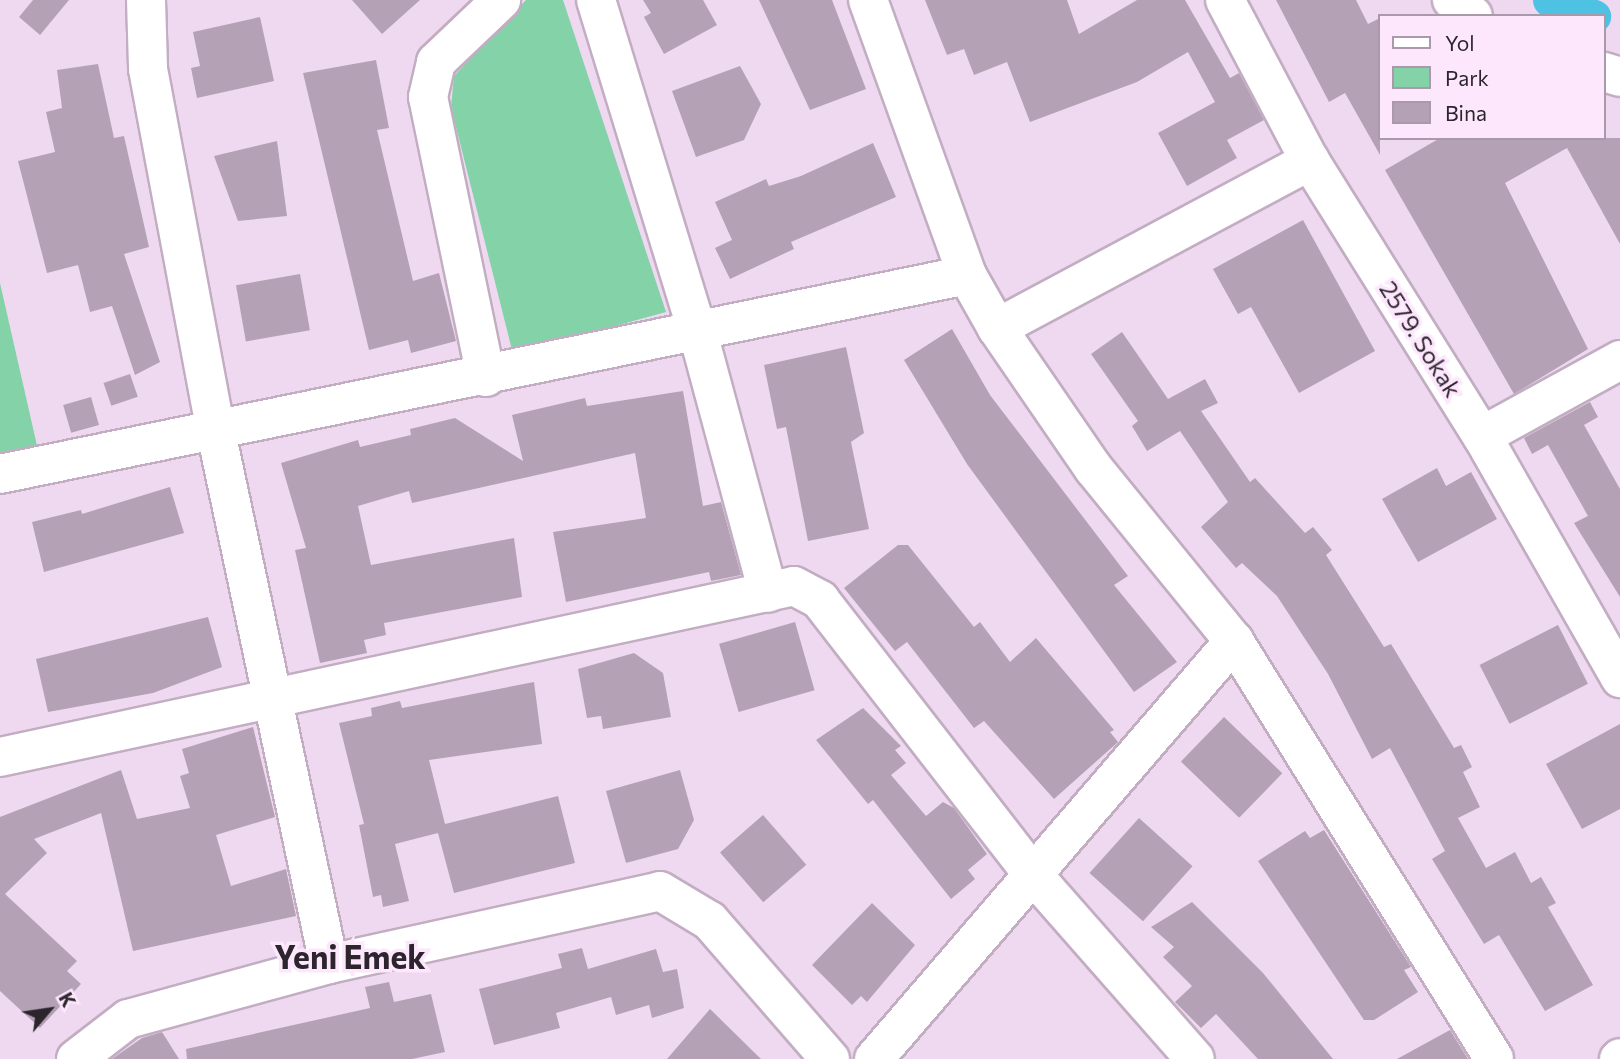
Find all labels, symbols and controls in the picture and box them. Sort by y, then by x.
legend [1378,14,1606,140]
text: Yol [1445,30,1475,55]
text: Park [1445,65,1489,90]
text: Bina [1445,100,1487,125]
street label: 2579. Sokak [1374,276,1468,402]
district label: Yeni Emek [274,937,426,975]
north arrow [14,975,84,1045]
text: K [55,988,81,1011]

